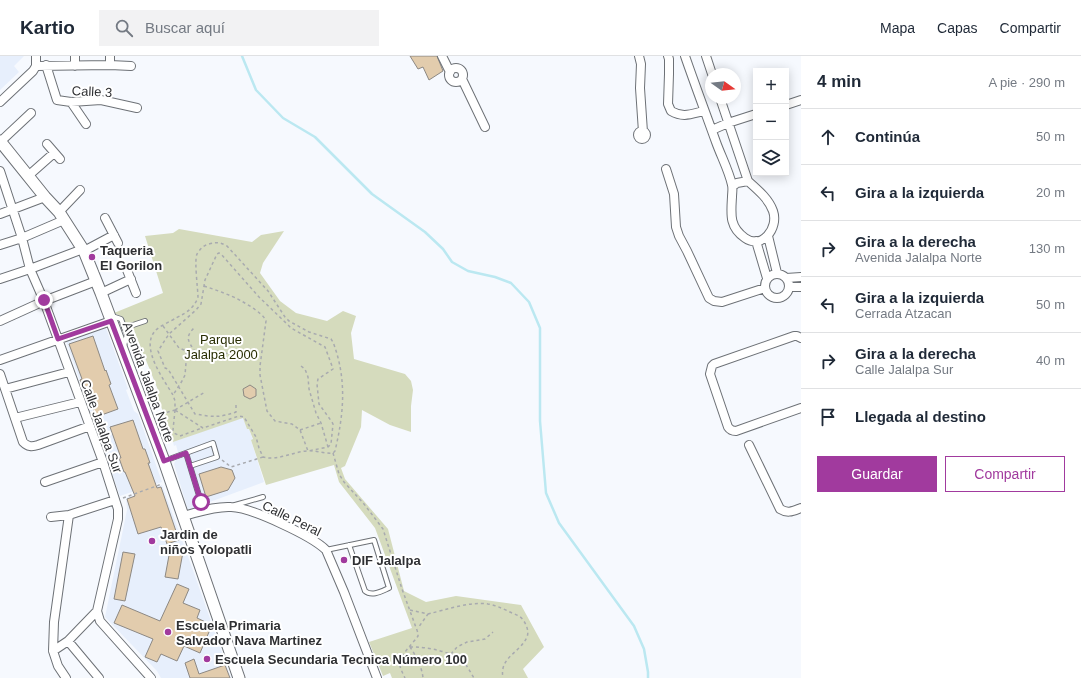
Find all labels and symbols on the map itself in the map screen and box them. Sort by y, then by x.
north arrow [705,68,741,104]
street label: Calle 3 [71,83,113,100]
place label: Taqueria El Gorilon [100,243,162,273]
marker: Taqueria El Gorilon [87,252,97,262]
route end [35,291,53,309]
street label: Avenida Jalalpa Norte [120,320,177,444]
park label: Parque Jalalpa 2000 [184,332,258,362]
street label: Calle Jalalpa Sur [78,377,126,476]
route start [192,493,210,511]
street label: Calle Peral [260,498,324,539]
place label: Jardin de niños Yolopatli [160,527,252,557]
marker: Jardin de niños Yolopatli [147,536,157,546]
place label: DIF Jalalpa [352,553,421,568]
marker: DIF Jalalpa [339,555,349,565]
place label: Escuela Primaria Salvador Nava Martinez [176,618,322,648]
marker: Escuela Primaria Salvador Nava Martinez [163,627,173,637]
place label: Escuela Secundaria Tecnica Número 100 [215,652,467,667]
marker: Escuela Secundaria Tecnica Número 100 [202,654,212,664]

